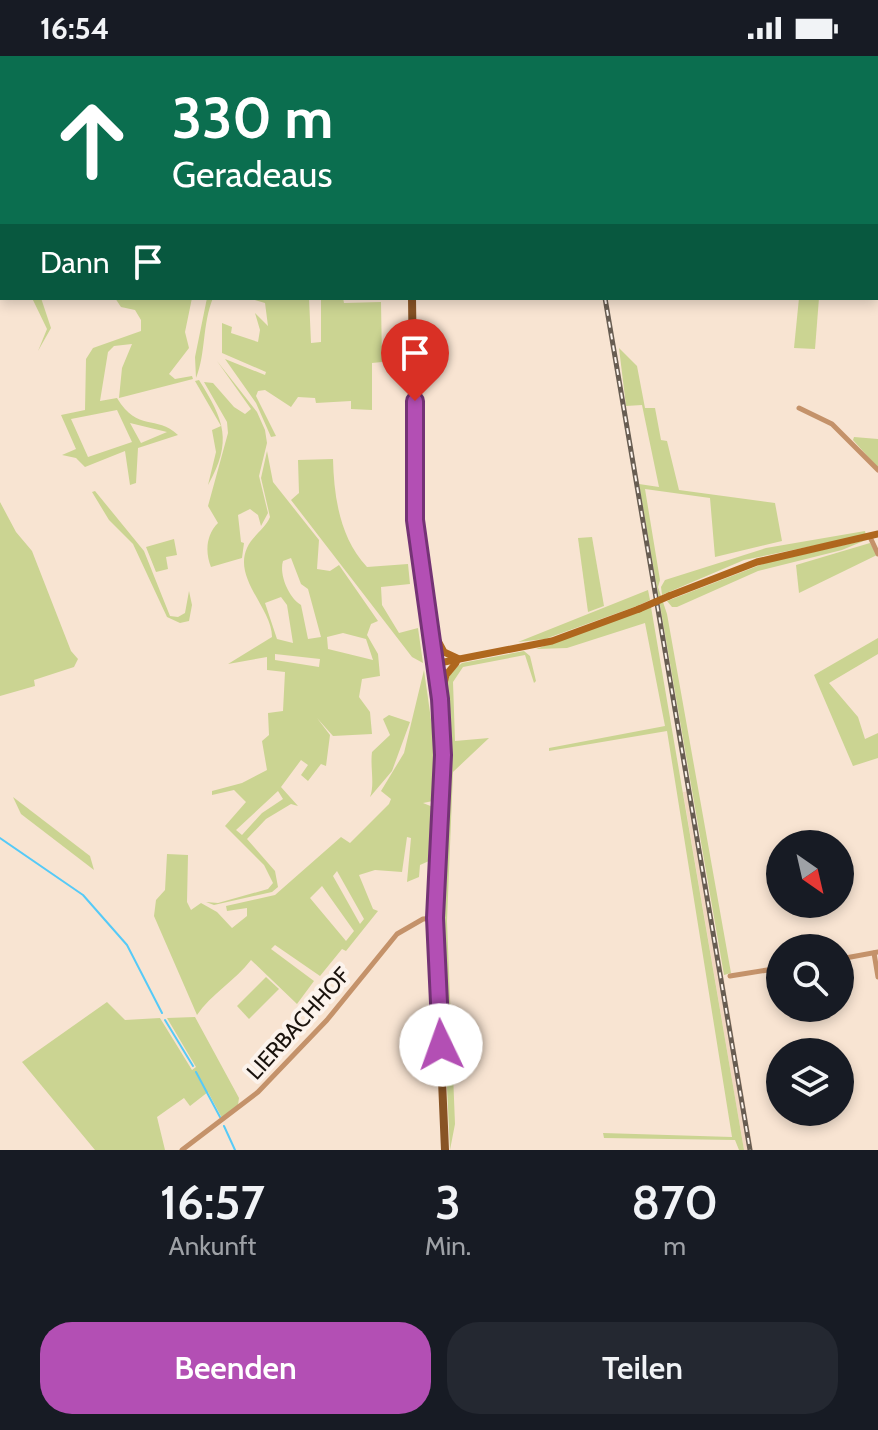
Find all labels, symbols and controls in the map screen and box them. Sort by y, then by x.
text: 16:54 [40,10,109,47]
text: 330 m [172,84,333,152]
icon: ahead [40,88,144,192]
text: Geradeaus [172,152,332,196]
icon: arrive [126,240,170,284]
text: Dann [40,244,110,281]
pin [381,319,449,401]
icon: arrive [393,331,437,375]
north arrow [766,830,854,918]
map controls [766,830,854,1126]
button: search [766,934,854,1022]
street label: LIERBACHHOF [241,961,356,1085]
position arrow [399,1003,483,1087]
button: layers [766,1038,854,1126]
text: 16:57 [160,1173,265,1231]
text: 3 [435,1173,461,1231]
text: 870 [631,1173,718,1231]
text: Ankunft [169,1230,256,1262]
text: Min. [425,1230,471,1262]
text: m [663,1230,686,1262]
button: Beenden [40,1322,431,1414]
button: Teilen [447,1322,838,1414]

